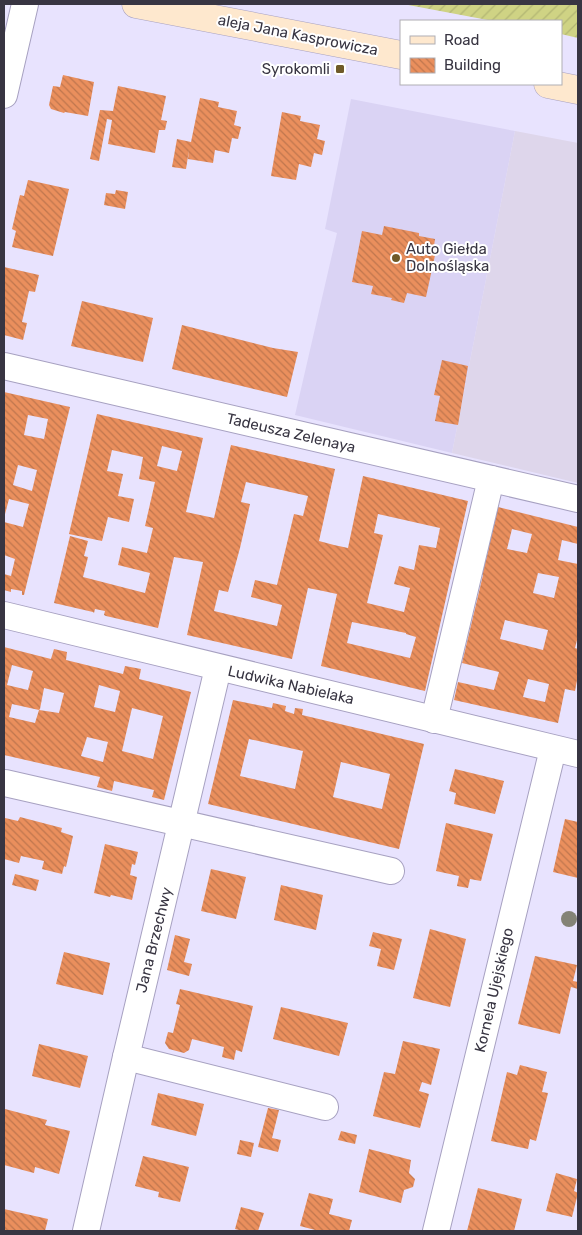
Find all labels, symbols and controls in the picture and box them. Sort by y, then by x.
street label: aleja Jana Kasprowicza [217,11,379,59]
legend [400,20,562,85]
text: Road [444,31,480,49]
text: Building [444,56,501,74]
place label: Syrokomli [262,60,330,78]
marker: Syrokomli [334,63,346,75]
place label: Auto Giełda Dolnośląska [406,240,489,275]
marker: Auto Giełda Dolnośląska [390,252,402,264]
street label: Tadeusza Zelenaya [225,409,357,457]
street label: Ludwika Nabielaka [226,662,356,708]
street label: Jana Brzechwy [132,885,176,995]
street label: Kornela Ujejskiego [471,926,517,1054]

